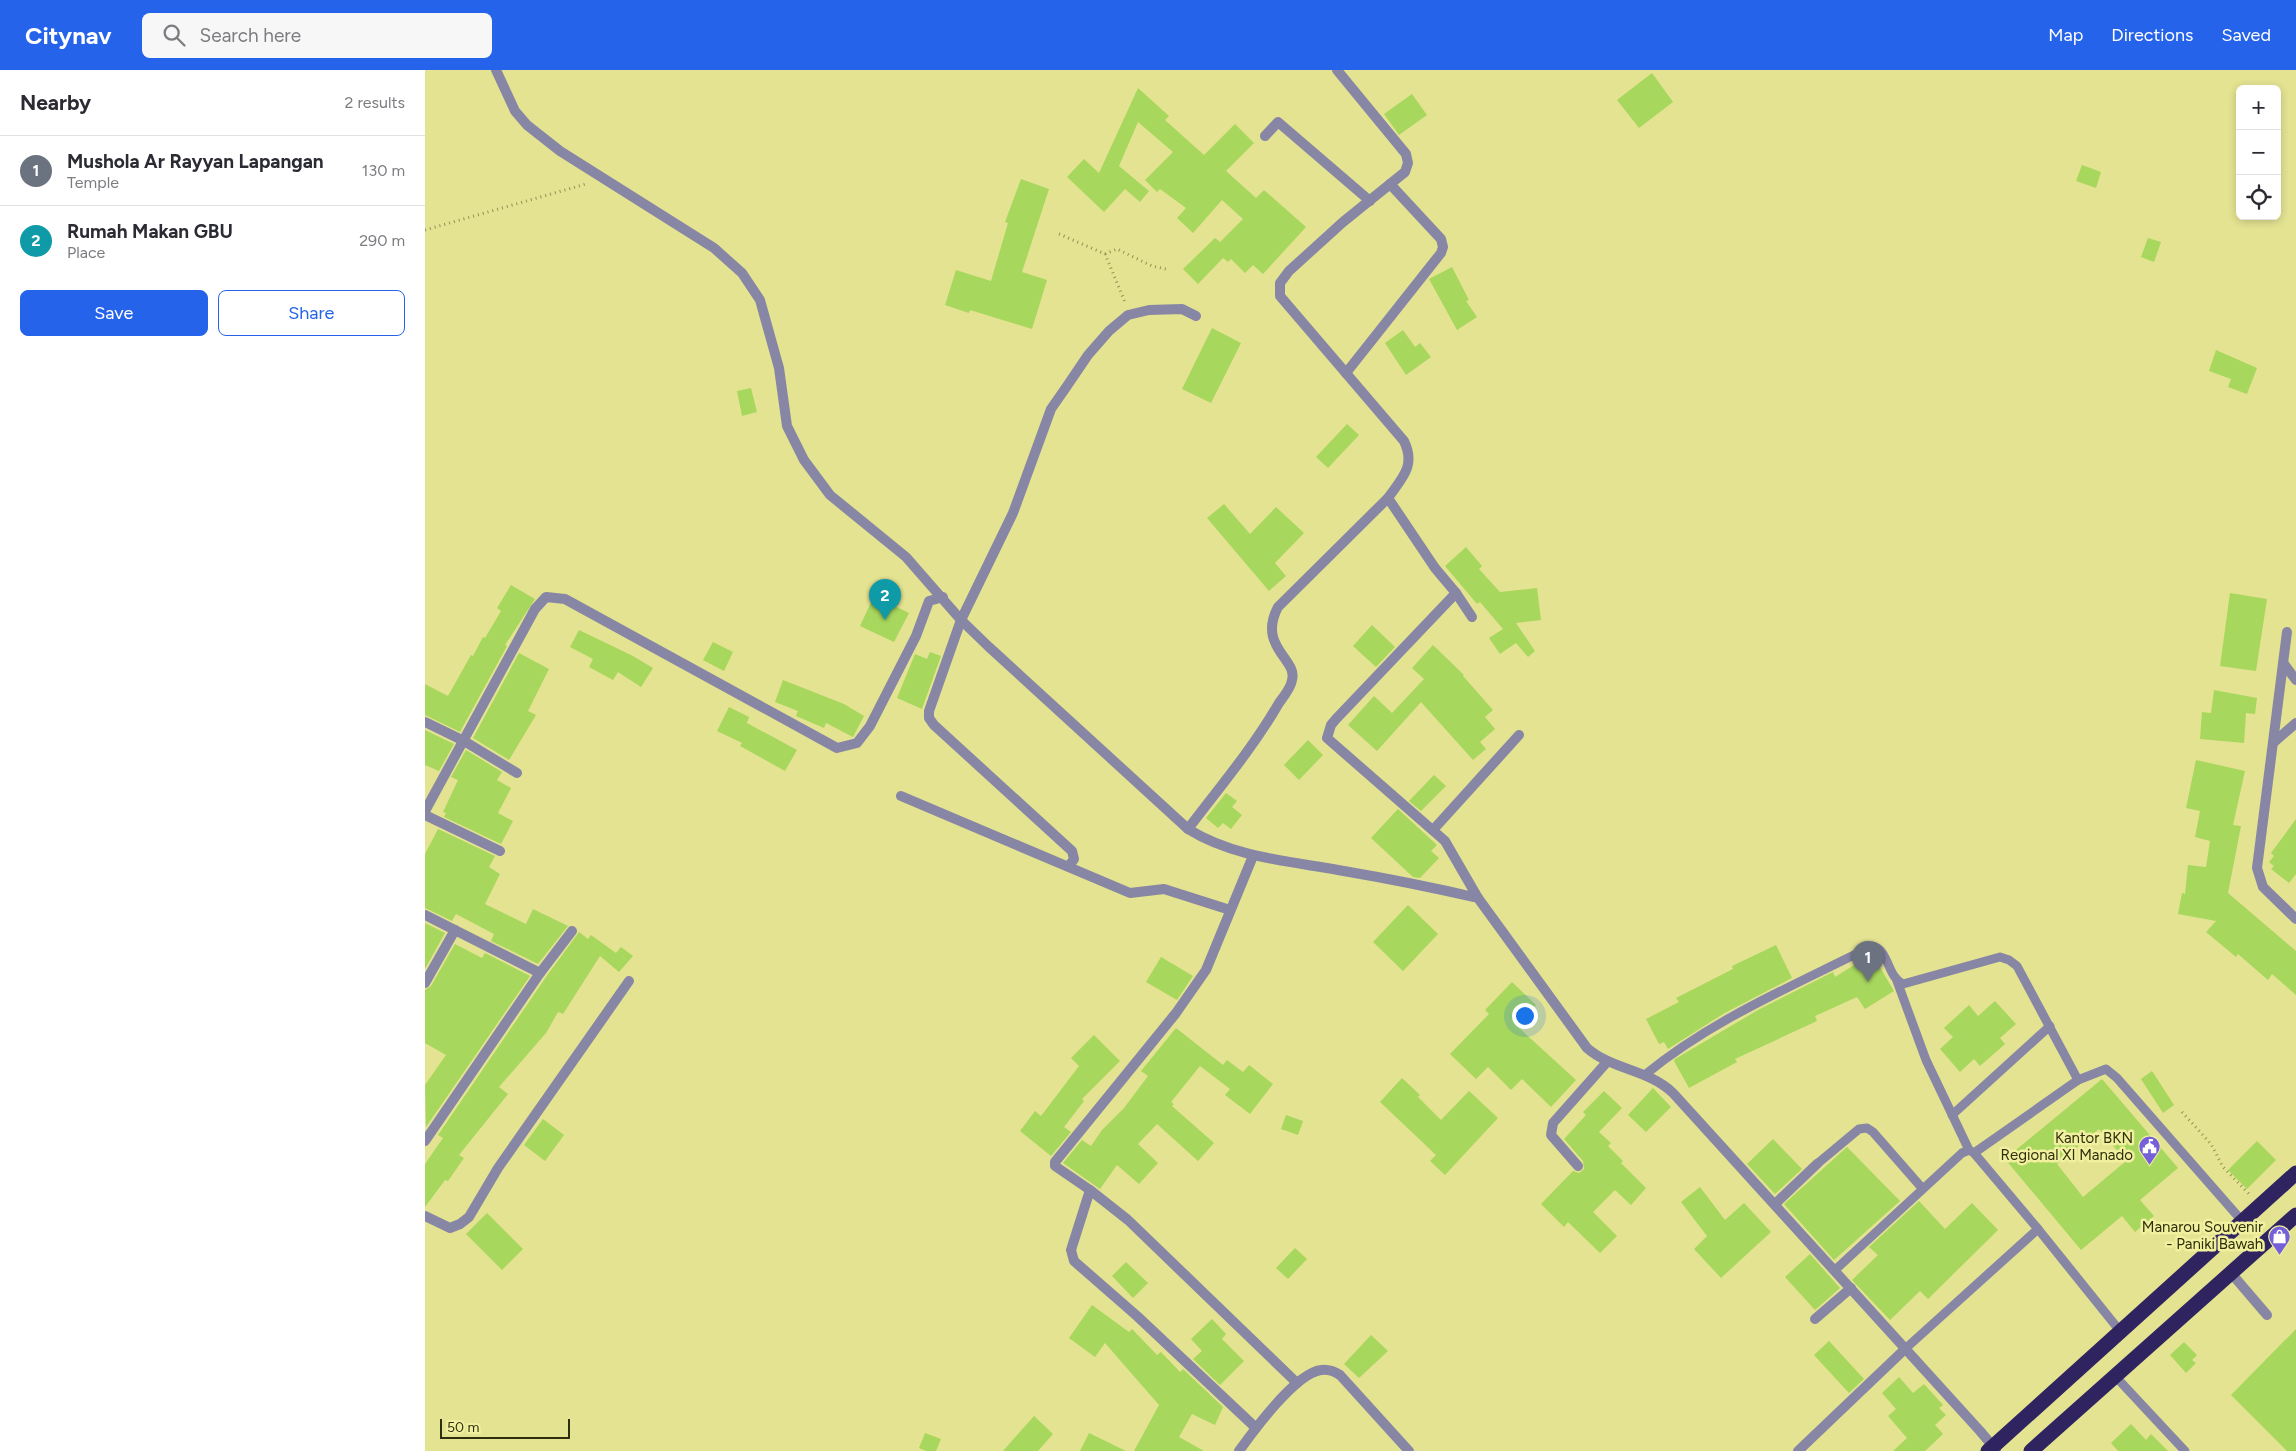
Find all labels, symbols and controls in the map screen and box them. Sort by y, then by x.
search box [142,13,492,58]
text: Citynav [25,21,112,50]
icon: search [160,21,188,49]
text: Search here [200,24,301,47]
text: Map [2048,24,2083,46]
text: Directions [2111,24,2193,46]
text: Saved [2221,24,2271,46]
map controls [2236,85,2281,220]
button: + [2236,85,2281,130]
text: Nearby [20,90,91,115]
text: 2 results [345,93,405,112]
button: − [2236,130,2281,175]
text: Mushola Ar Rayyan Lapangan [67,150,324,173]
text: 1 [33,161,39,180]
text: 130 m [362,161,405,180]
text: Temple [67,173,119,192]
button: locate [2236,175,2281,220]
text: Rumah Makan GBU [67,220,233,243]
text: 2 [31,231,41,250]
text: 290 m [359,231,405,250]
text: Place [67,243,105,262]
button: Save [20,290,208,336]
button: Share [218,290,405,336]
pin: 2 [869,579,901,620]
pin: 1 [1852,941,1884,982]
your location [1512,1003,1538,1029]
place label: Kantor BKN Regional XI Manado [2001,1129,2133,1164]
public building icon: Kantor BKN Regional XI Manado [2137,1135,2161,1166]
place label: Manarou Souvenir - Paniki Bawah [2142,1218,2263,1253]
shop icon: Manarou Souvenir - Paniki Bawah [2267,1224,2291,1255]
scale bar [440,1416,570,1439]
text: 50 m [447,1419,479,1436]

